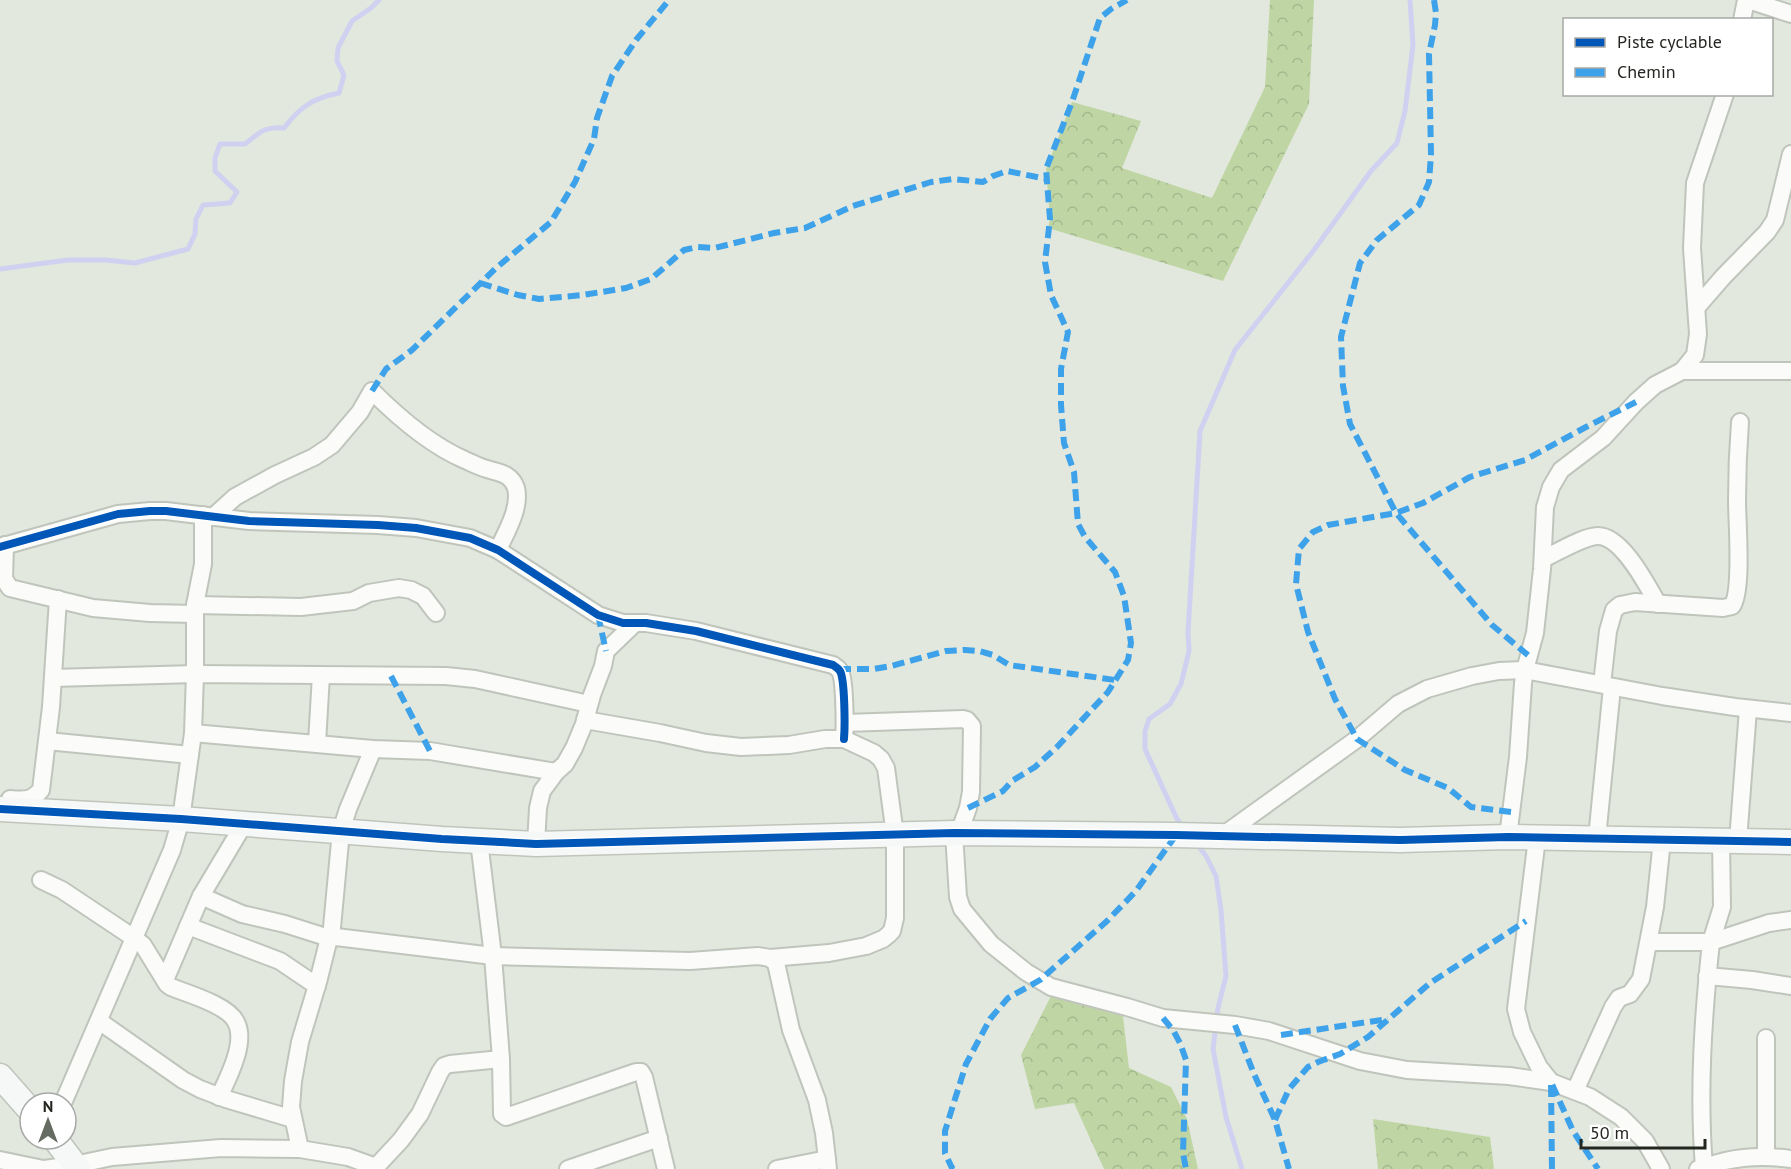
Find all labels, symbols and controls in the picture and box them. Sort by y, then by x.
legend [1563,18,1773,96]
text: Piste cyclable [1617,30,1722,53]
text: Chemin [1617,60,1676,83]
north arrow [18,1091,78,1151]
text: N [43,1096,53,1116]
scale bar [1581,1112,1706,1150]
text: 50 m [1590,1121,1629,1144]

